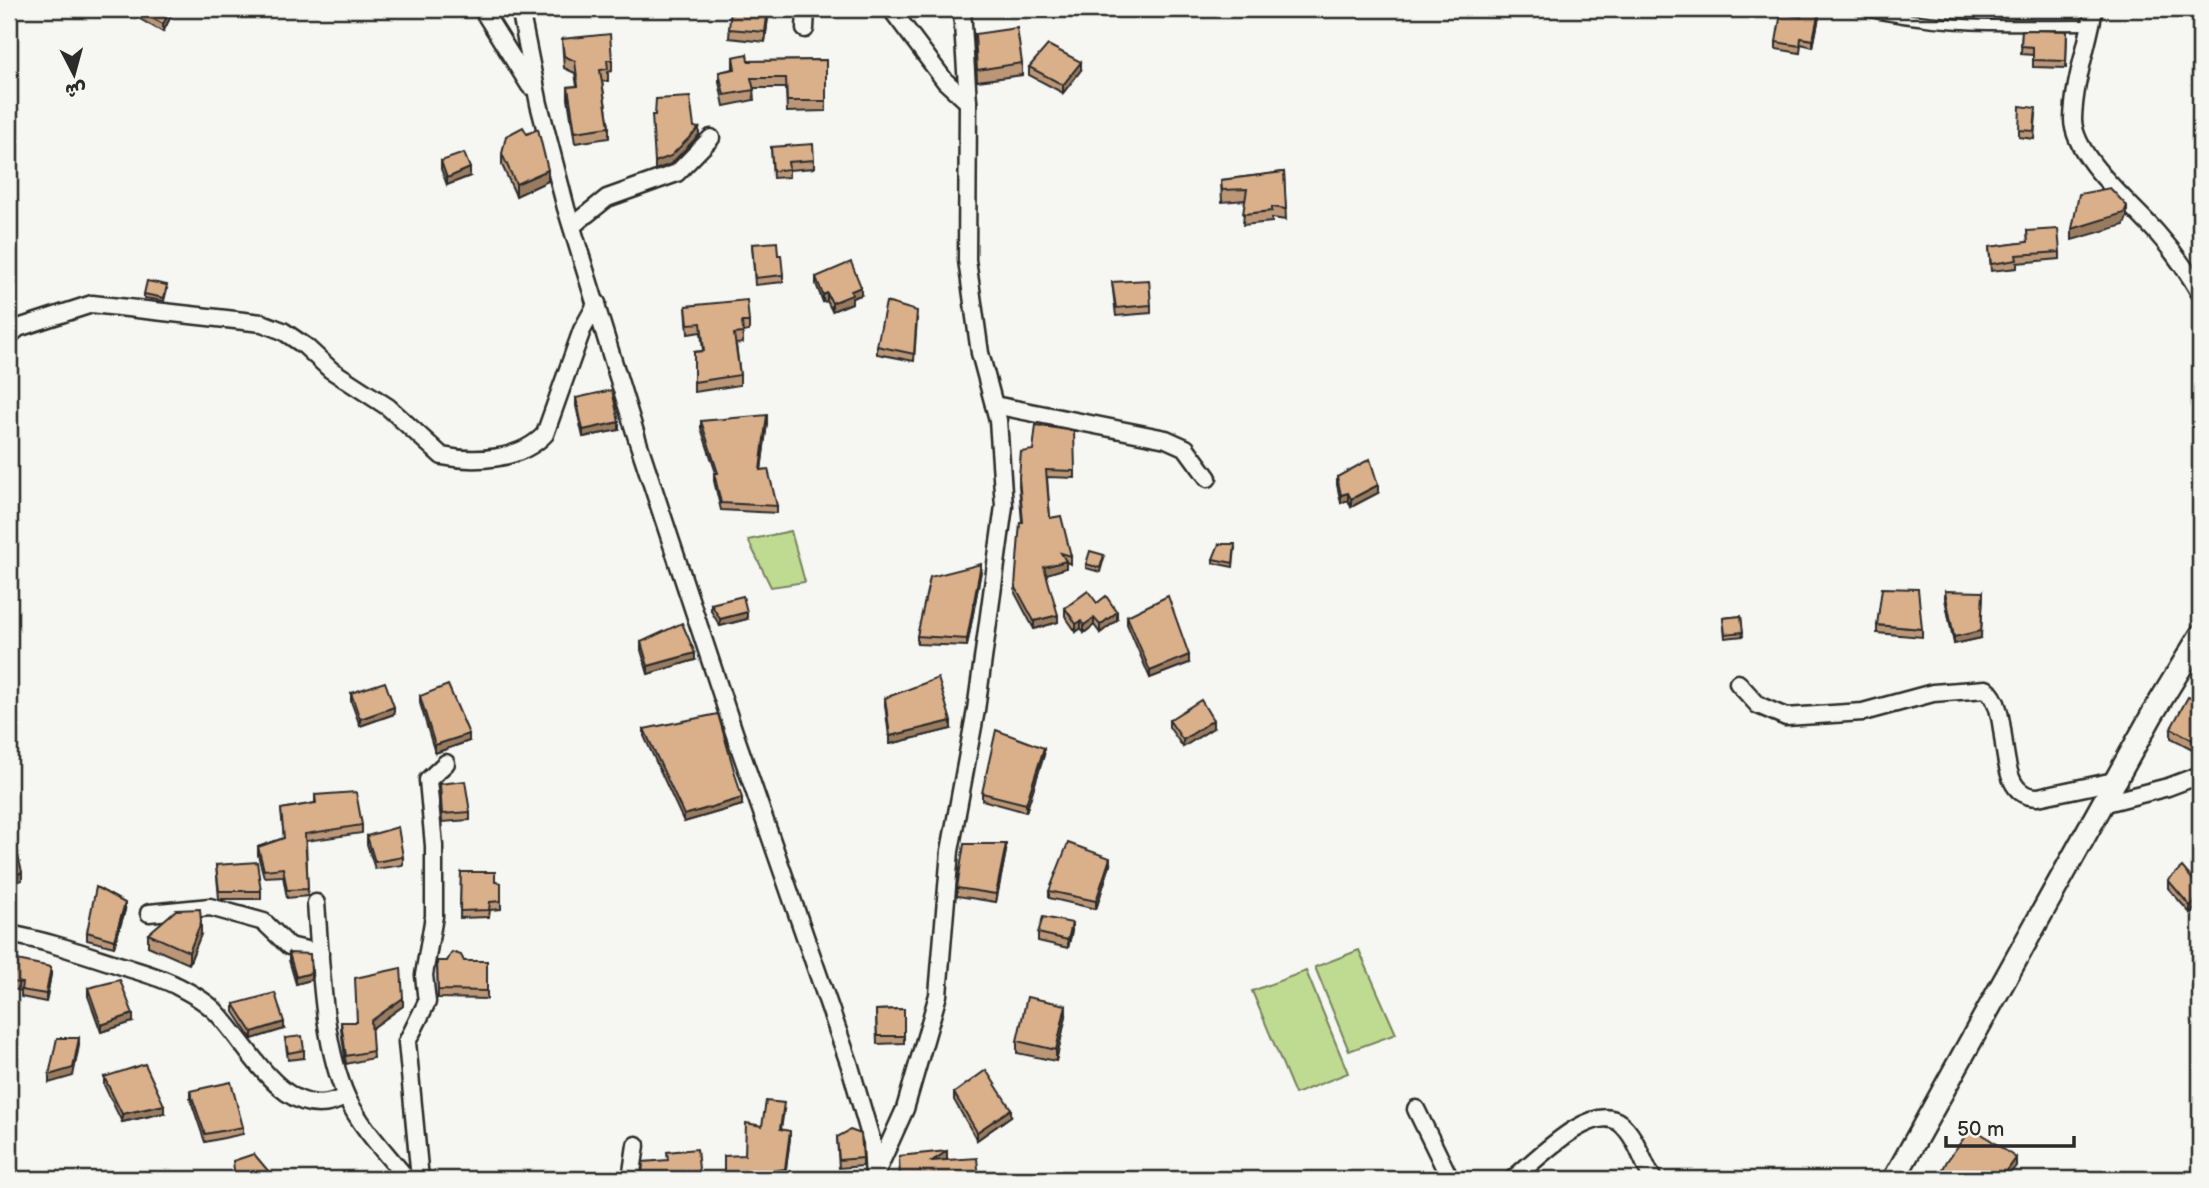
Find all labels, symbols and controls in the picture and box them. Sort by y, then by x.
north arrow [38,38,108,108]
text: ش [64,77,87,102]
scale bar [1946,1104,2074,1148]
text: 50 m [1957,1117,2004,1142]

